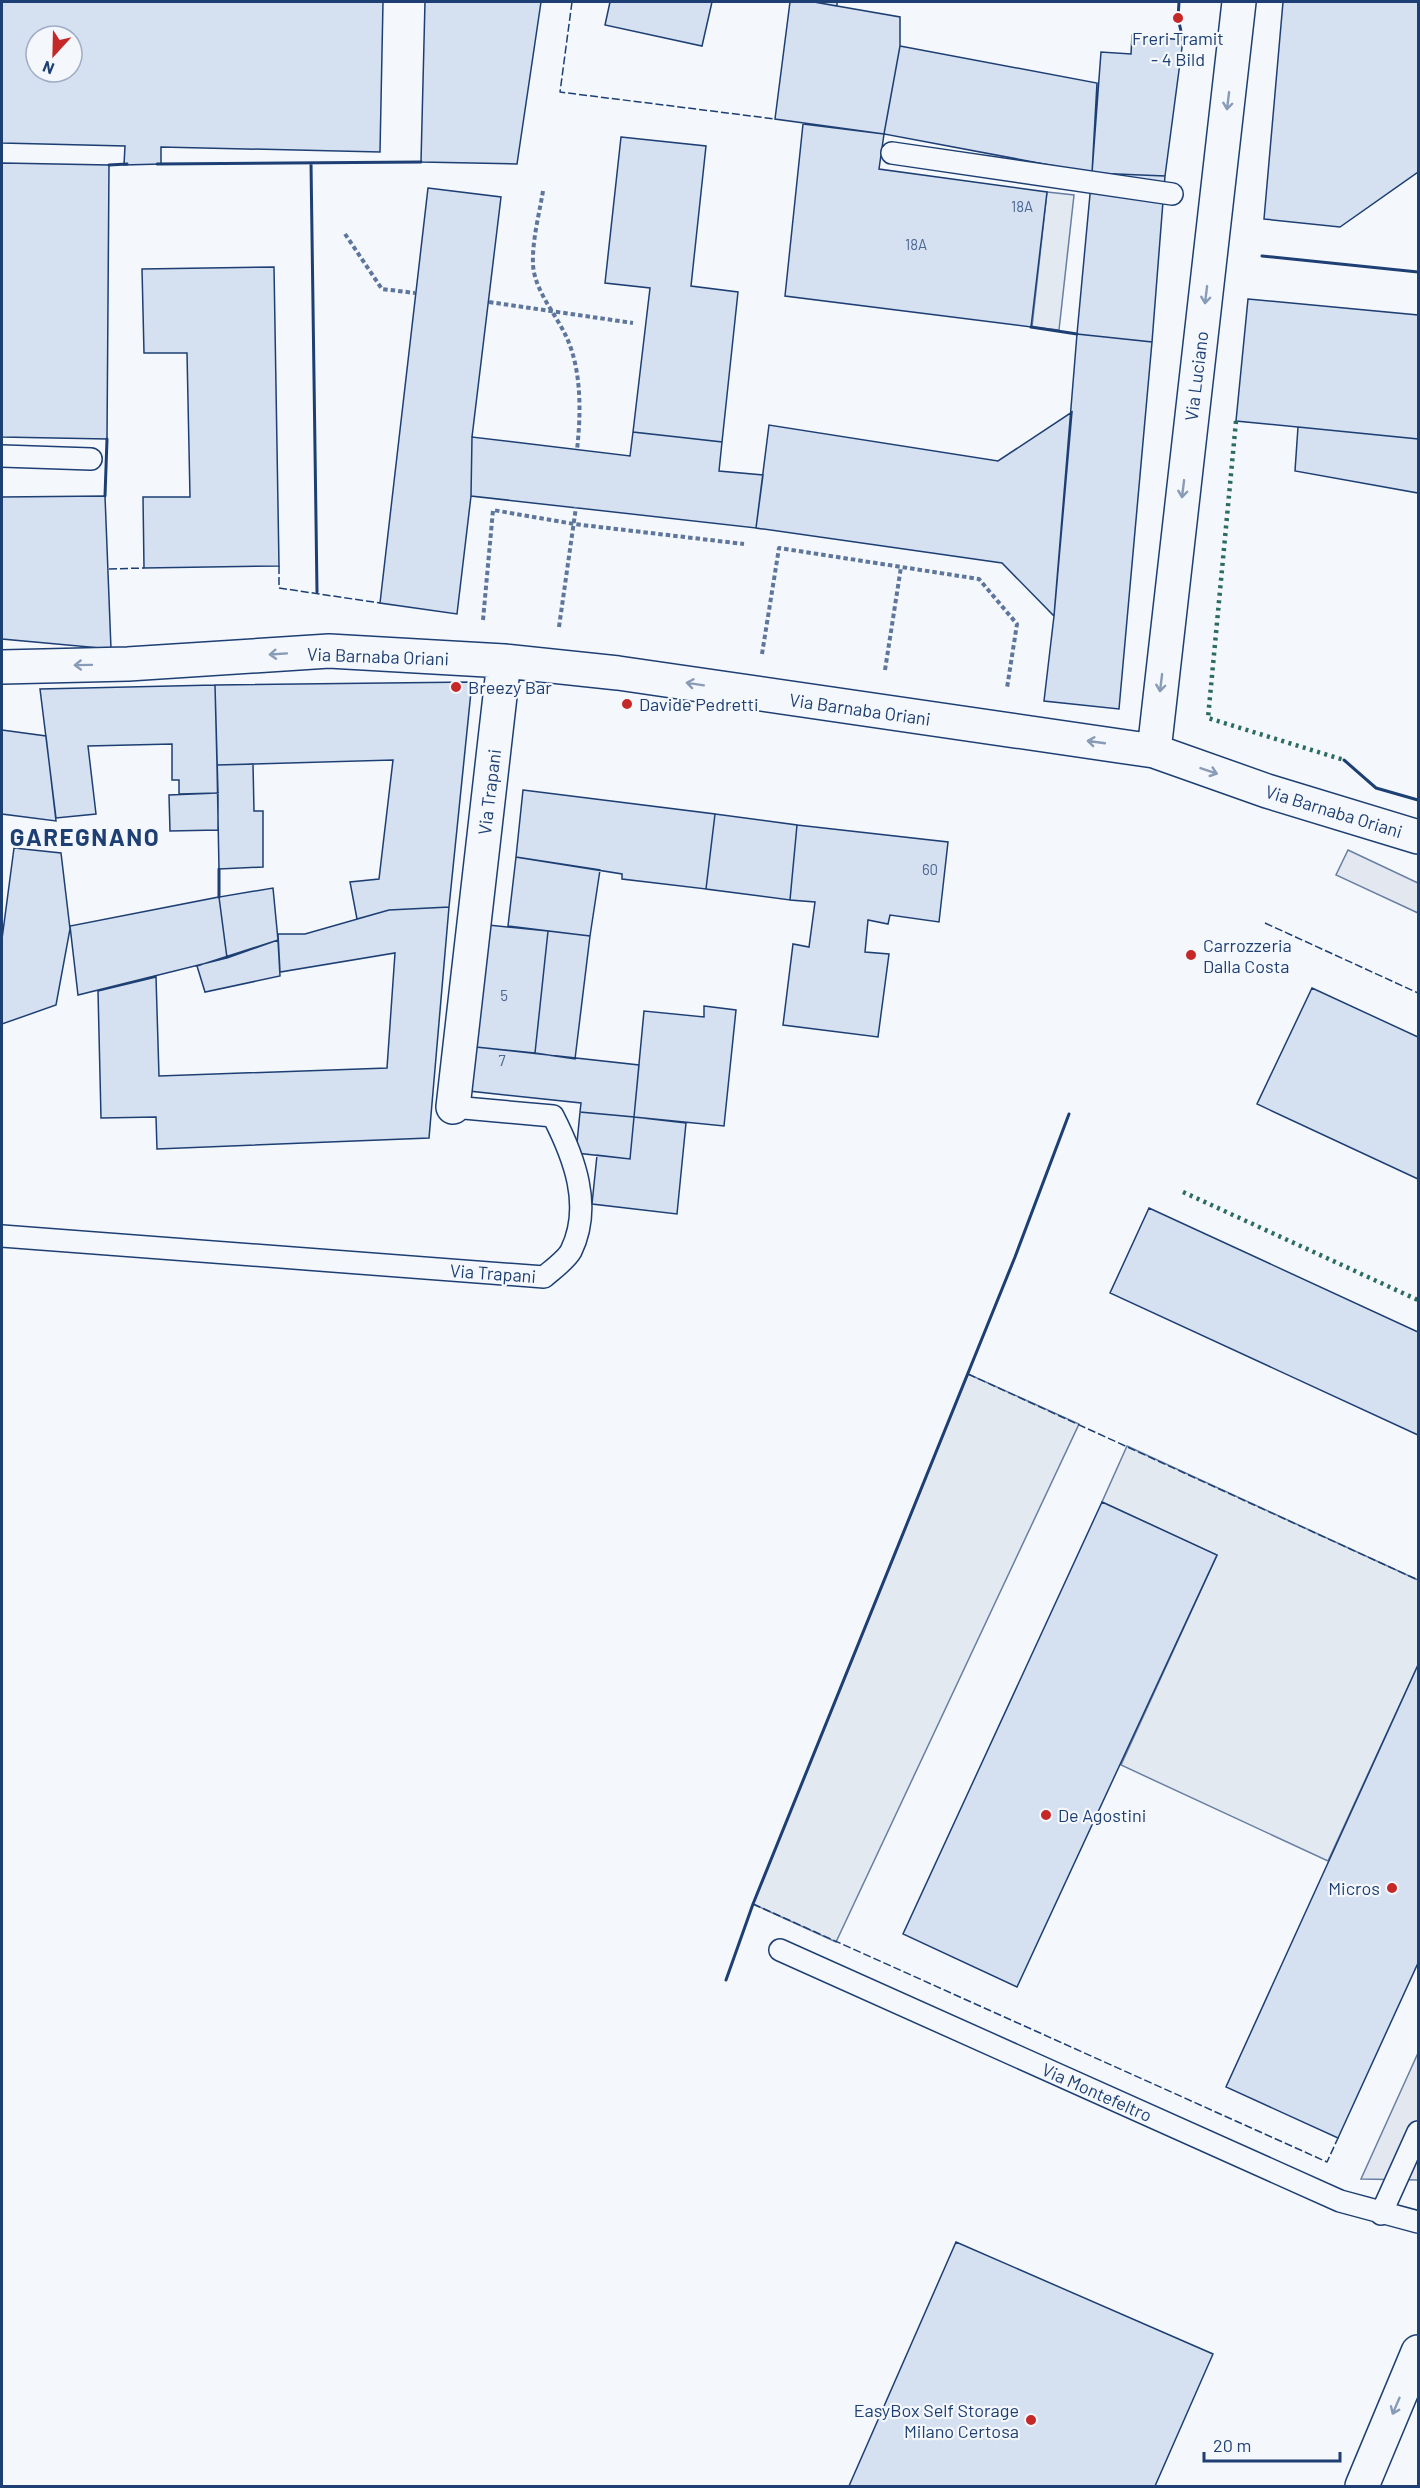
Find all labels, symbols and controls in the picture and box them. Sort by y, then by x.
marker: Freri Tramit - 4 Bild [1171,11,1185,25]
north arrow [24,24,84,84]
place label: Freri Tramit - 4 Bild [1132,27,1224,70]
text: N [40,58,57,79]
one-way arrow [1222,91,1233,111]
house number: 18A [1011,197,1033,215]
house number: 18A [905,235,927,253]
one-way arrow [1200,285,1211,305]
street label: Via Luciano [1180,330,1212,422]
one-way arrow [1178,478,1189,498]
street label: Via Barnaba Oriani [307,643,449,669]
one-way arrow [269,649,288,660]
one-way arrow [74,659,94,671]
one-way arrow [1155,672,1166,692]
place label: Breezy Bar [468,676,552,698]
one-way arrow [685,679,705,690]
marker: Breezy Bar [449,680,463,694]
street label: Via Barnaba Oriani [788,688,932,730]
place label: Davide Pedretti [639,693,759,715]
marker: Davide Pedretti [620,697,634,711]
one-way arrow [1086,737,1106,748]
street label: Via Trapani [473,748,505,836]
one-way arrow [1199,766,1218,777]
street label: Via Barnaba Oriani [1263,780,1405,842]
district label: GAREGNANO [10,822,160,851]
house number: 60 [922,860,938,878]
place label: Carrozzeria Dalla Costa [1203,934,1292,977]
marker: Carrozzeria Dalla Costa [1184,948,1198,962]
house number: 5 [500,986,508,1004]
house number: 7 [498,1051,506,1069]
street label: Via Trapani [449,1259,537,1287]
place label: De Agostini [1058,1804,1146,1826]
marker: De Agostini [1039,1808,1053,1822]
place label: Micros [1328,1877,1380,1899]
marker: Micros [1385,1881,1399,1895]
street label: Via Montefeltro [1039,2058,1155,2126]
one-way arrow [1390,2396,1401,2415]
place label: EasyBox Self Storage Milano Certosa [854,2399,1019,2442]
marker: EasyBox Self Storage Milano Certosa [1024,2413,1038,2427]
scale bar [1204,2425,1340,2463]
text: 20 m [1213,2434,1251,2456]

